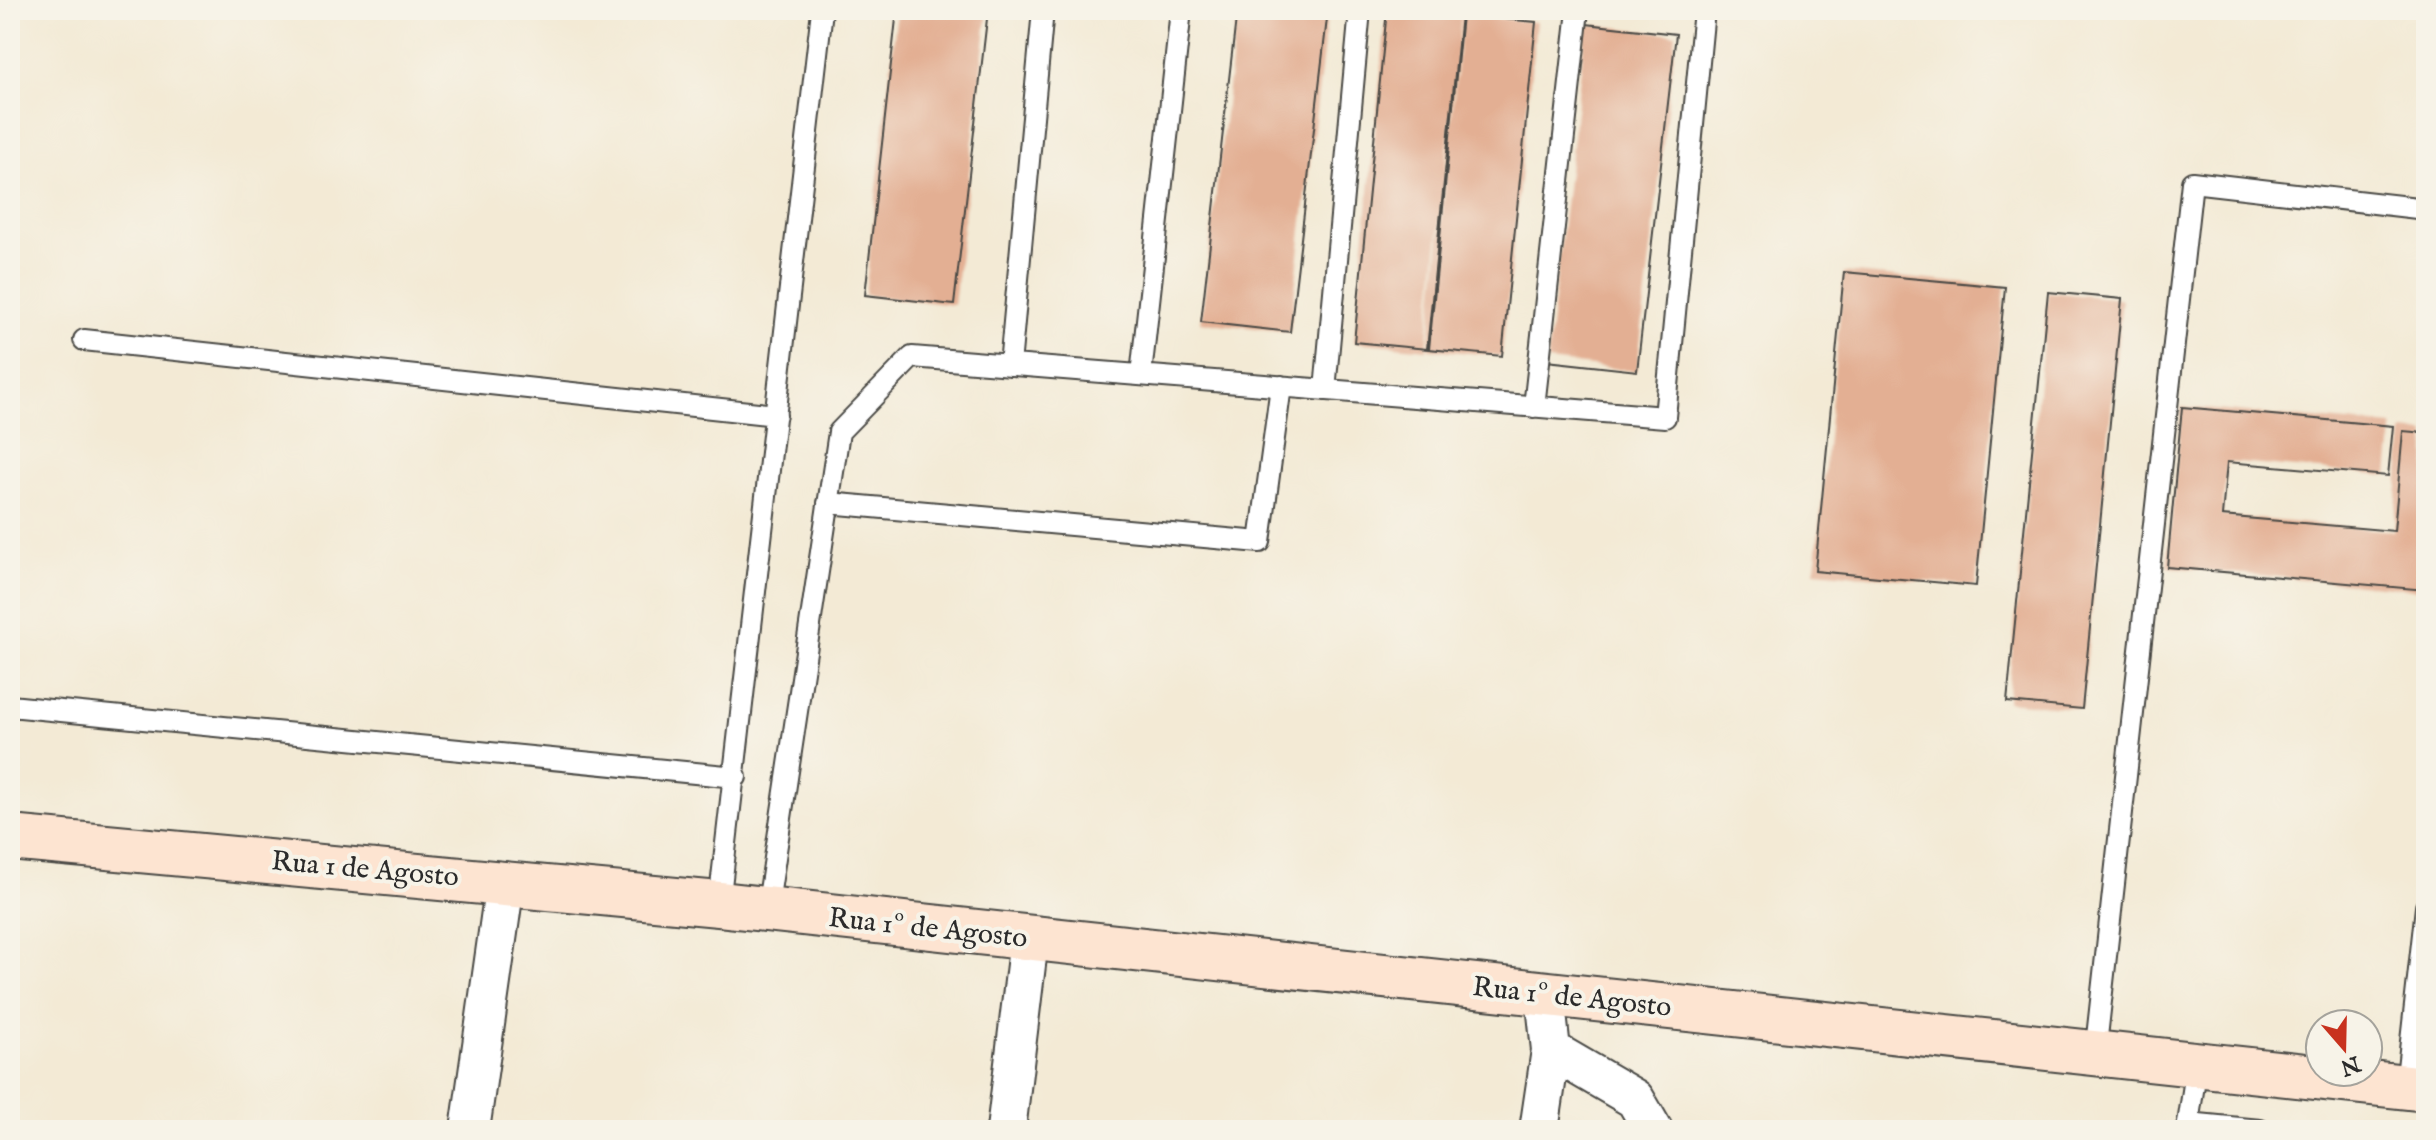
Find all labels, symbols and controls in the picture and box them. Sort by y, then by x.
street label: Rua 1 de Agosto [270,844,460,896]
street label: Rua 1º de Agosto [827,901,1029,957]
street label: Rua 1º de Agosto [1471,970,1673,1026]
north arrow [2304,1008,2384,1088]
text: N [2336,1048,2365,1081]

